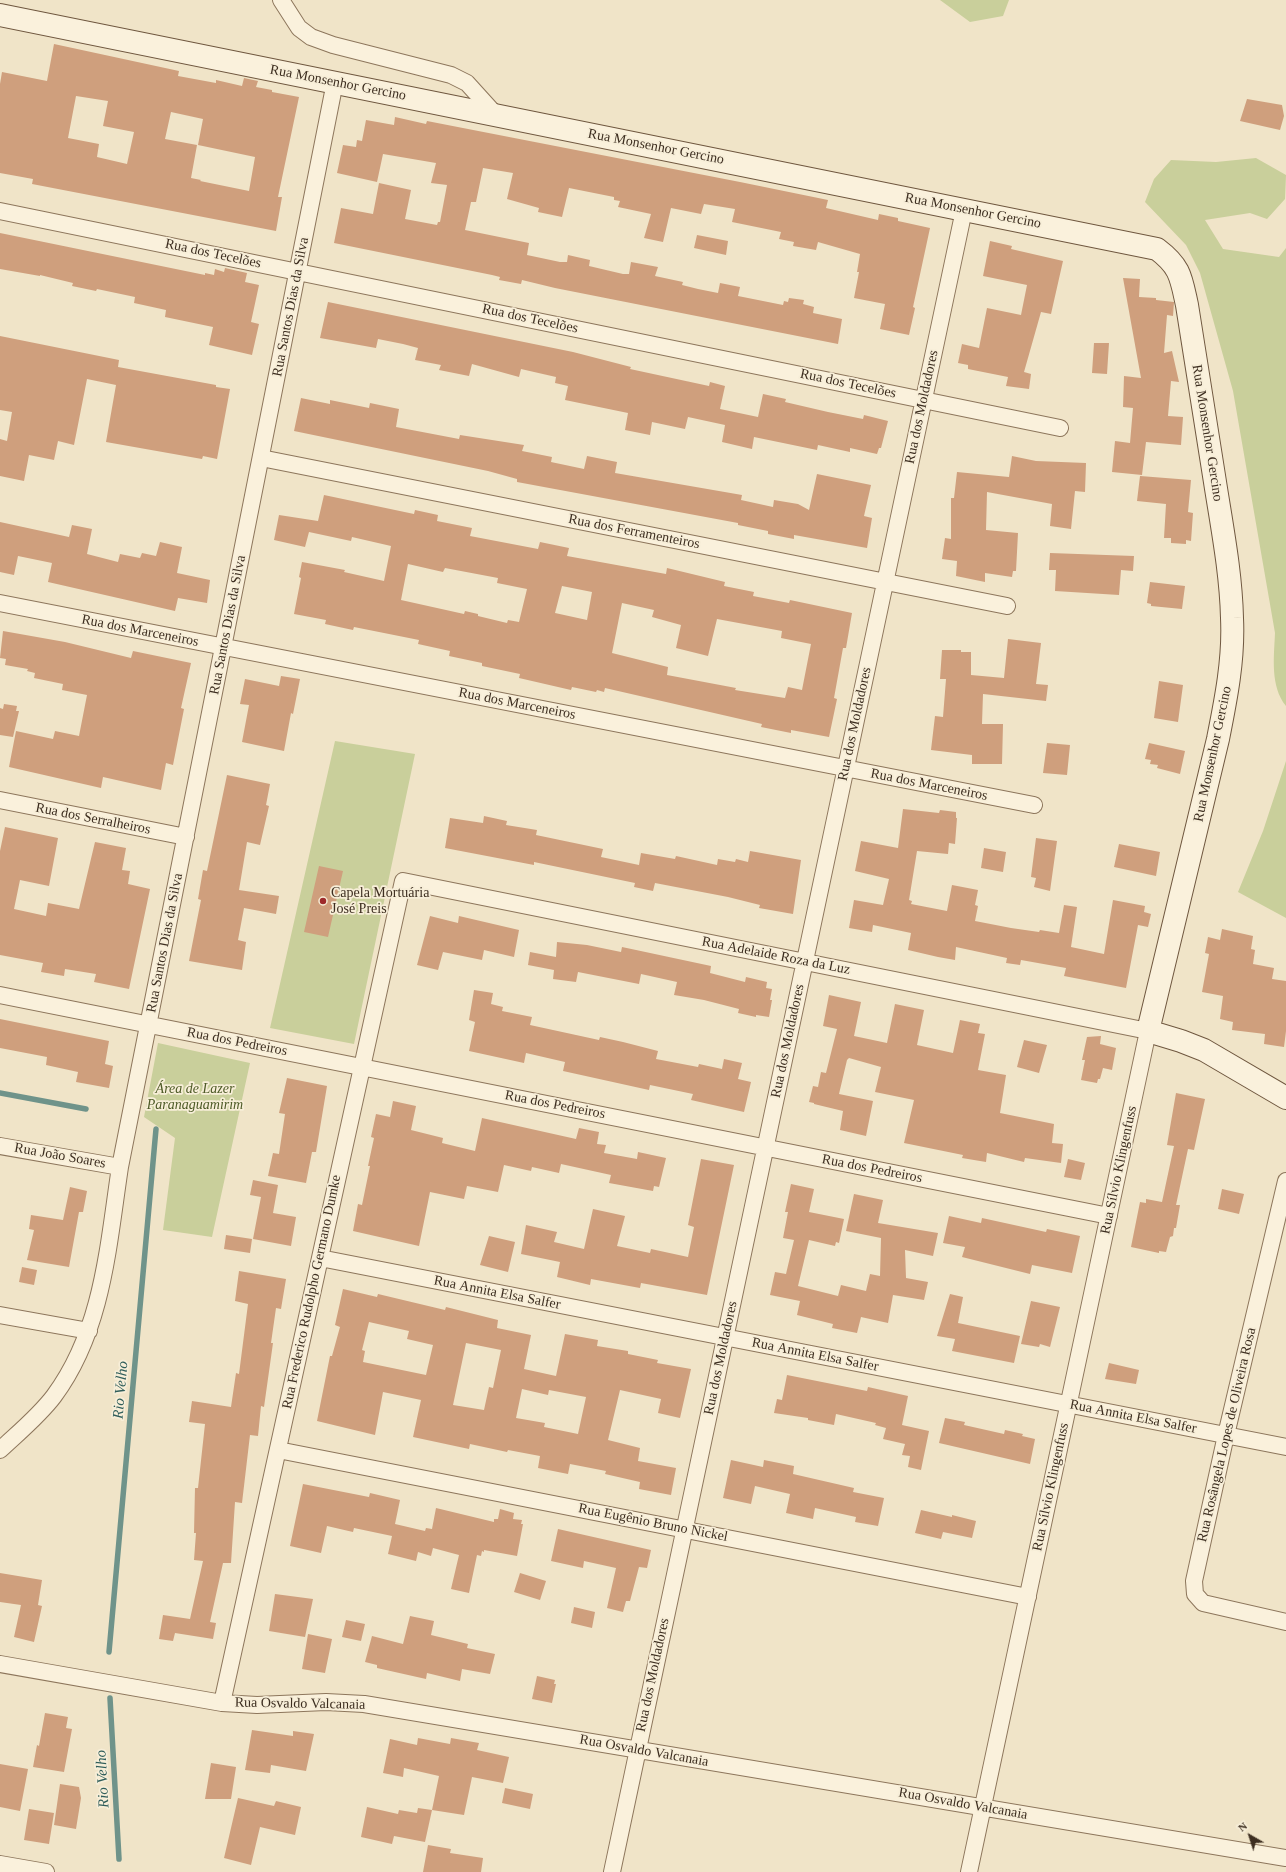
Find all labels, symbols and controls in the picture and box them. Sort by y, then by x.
street label: Rua Monsenhor Gercino [268,62,408,104]
street label: Rua Monsenhor Gercino [586,126,726,168]
street label: Rua Monsenhor Gercino [903,190,1043,232]
street label: Rua dos Tecelões [163,236,263,272]
street label: Rua Santos Dias da Silva [269,236,313,378]
street label: Rua dos Tecelões [480,301,580,337]
street label: Rua dos Moldadores [902,349,942,465]
street label: Rua Monsenhor Gercino [1188,363,1226,503]
street label: Rua dos Tecelões [798,366,898,402]
street label: Rua dos Ferramenteiros [567,511,701,553]
street label: Rua Santos Dias da Silva [206,554,250,696]
street label: Rua dos Marceneiros [80,611,200,651]
street label: Rua dos Moldadores [835,666,875,782]
street label: Rua dos Marceneiros [457,684,577,724]
street label: Rua Monsenhor Gercino [1190,685,1236,823]
street label: Rua dos Marceneiros [869,765,989,805]
street label: Rua dos Serralheiros [34,800,152,838]
street label: Rua Santos Dias da Silva [143,872,187,1014]
place label: Capela Mortuária José Preis [331,885,429,918]
marker: Capela Mortuária José Preis [318,896,328,906]
street label: Rua Adelaide Roza da Luz [700,933,852,979]
street label: Rua dos Moldadores [768,983,808,1099]
street label: Rua dos Pedreiros [185,1024,289,1060]
park label: Área de Lazer Paranaguamirim [147,1081,243,1114]
street label: Rua dos Pedreiros [503,1087,607,1123]
street label: Rua Sílvio Klingenfuss [1097,1104,1141,1236]
street label: Rua João Soares [13,1140,107,1172]
street label: Rua dos Pedreiros [820,1151,924,1187]
street label: Rua Frederico Rudolpho Germano Dumke [279,1173,345,1411]
street label: Rua Annita Elsa Salfer [432,1272,562,1314]
street label: Rua dos Moldadores [701,1300,741,1416]
street label: Rua Rosângela Lopes de Oliveira Rosa [1194,1326,1260,1544]
street label: Rua Annita Elsa Salfer [750,1334,880,1376]
water label: Rio Velho [110,1360,132,1420]
street label: Rua Annita Elsa Salfer [1068,1396,1198,1438]
street label: Rua Sílvio Klingenfuss [1029,1421,1073,1553]
street label: Rua Eugênio Bruno Nickel [577,1500,729,1546]
street label: Rua dos Moldadores [633,1617,673,1733]
street label: Rua Osvaldo Valcanaia [235,1694,365,1714]
street label: Rua Osvaldo Valcanaia [578,1731,710,1771]
water label: Rio Velho [92,1750,114,1808]
street label: Rua Osvaldo Valcanaia [897,1784,1029,1824]
north arrow [1230,1816,1270,1856]
text: N [1236,1820,1249,1834]

